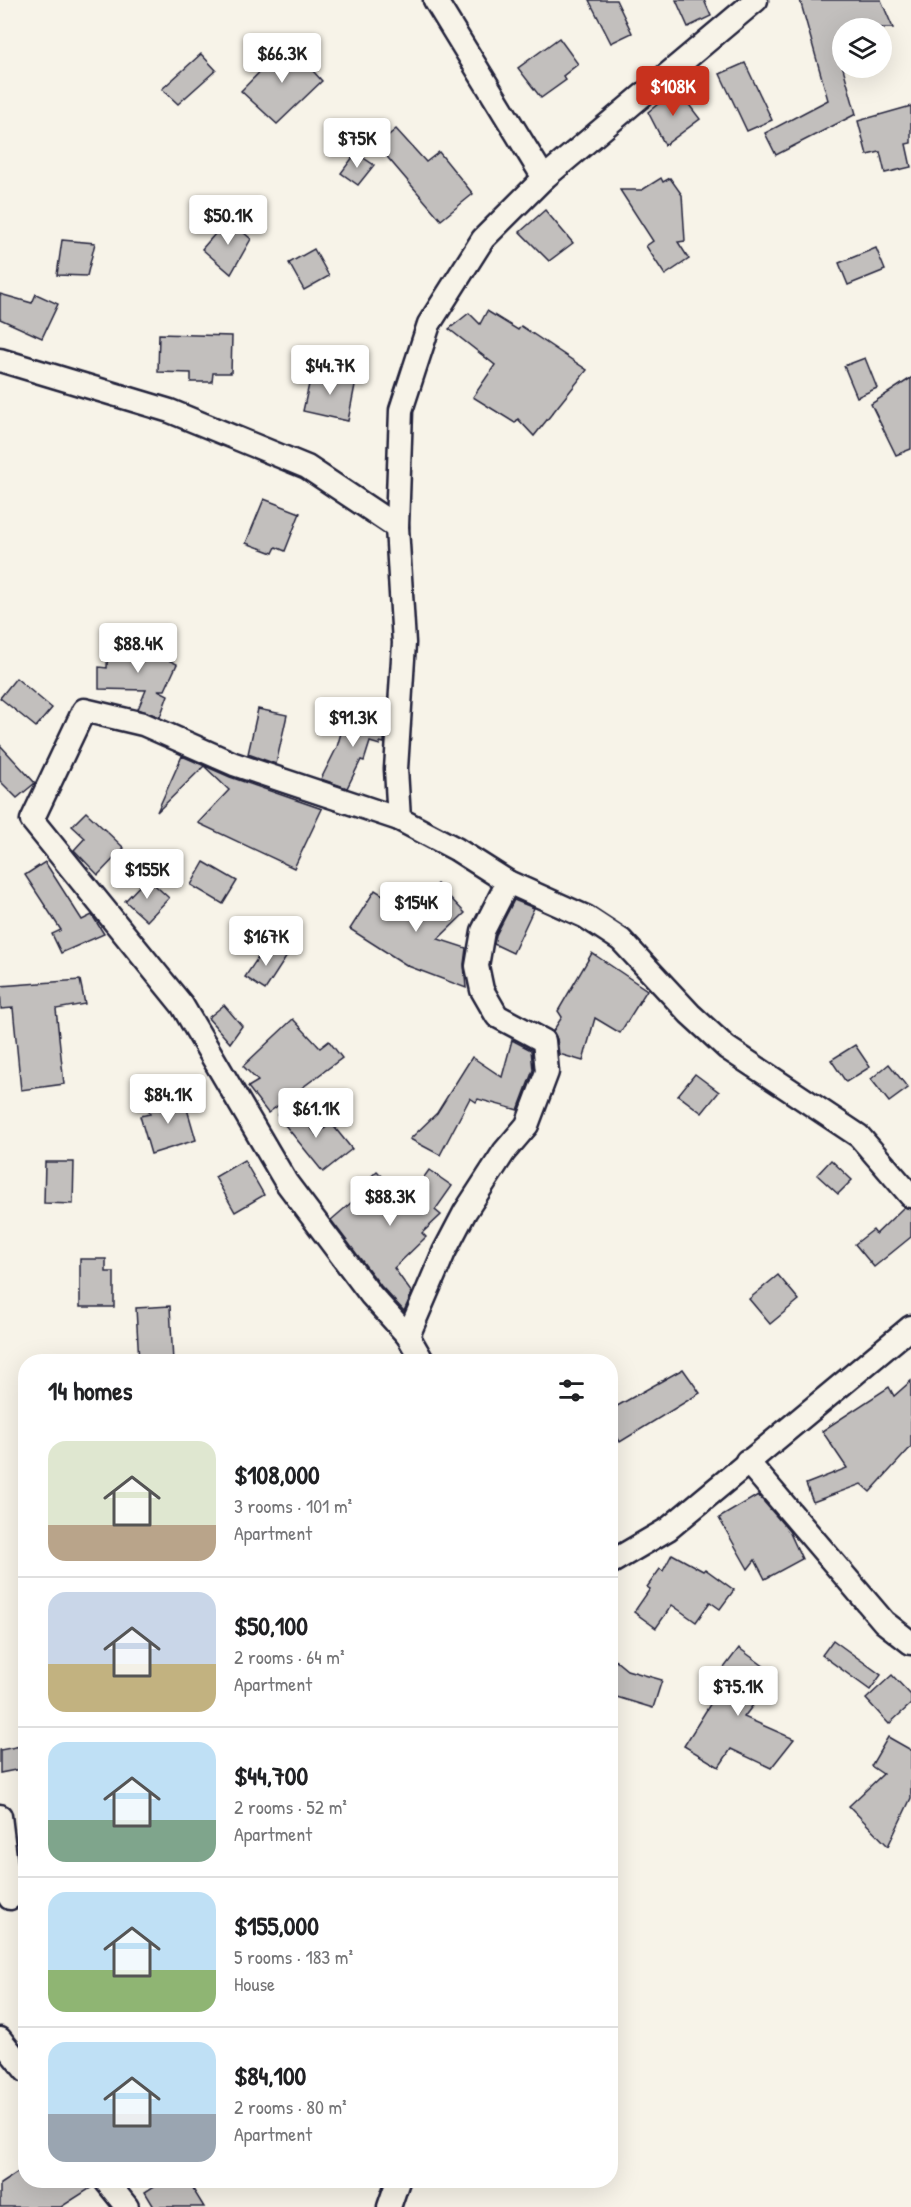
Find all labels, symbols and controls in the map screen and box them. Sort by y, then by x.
map controls [832,18,892,78]
button: layers [832,18,892,78]
pin: $66.3K [233,33,331,84]
text: $66.3K [257,39,307,66]
pin: $108K [631,66,715,117]
text: $108K [650,72,696,99]
pin: $75K [321,118,393,169]
text: $75K [338,124,376,151]
pin: $50.1K [179,195,277,246]
text: $50.1K [203,201,253,228]
pin: $44.7K [281,345,379,396]
text: $44.7K [305,351,355,378]
pin: $88.4K [89,623,187,674]
text: $88.4K [113,629,163,656]
pin: $91.3K [304,697,402,748]
text: $91.3K [329,703,377,730]
pin: $155K [105,849,189,900]
text: $155K [125,855,169,882]
pin: $154K [374,882,458,933]
text: $154K [394,888,438,915]
pin: $167K [224,916,308,967]
text: $167K [243,922,289,949]
pin: $84.1K [119,1074,217,1125]
text: $84.1K [144,1080,192,1107]
pin: $61.1K [267,1088,365,1139]
text: $61.1K [292,1094,340,1121]
pin: $88.3K [341,1176,439,1227]
text: $88.3K [364,1182,416,1209]
text: 14 homes [48,1373,133,1408]
icon: filters [555,1374,588,1407]
text: $108,000 [234,1457,320,1492]
icon: home [96,1465,168,1537]
text: 3 rooms · 101 m² [234,1492,352,1519]
text: Apartment [234,1519,312,1546]
text: $50,100 [234,1608,308,1643]
icon: home [96,1616,168,1688]
text: 2 rooms · 64 m² [234,1643,345,1670]
pin: $75.1K [689,1666,787,1717]
text: Apartment [234,1670,312,1697]
text: $75.1K [713,1672,763,1699]
text: $44,700 [234,1758,308,1793]
icon: home [96,1766,168,1838]
text: 2 rooms · 52 m² [234,1793,347,1820]
text: Apartment [234,1820,312,1847]
text: $155,000 [234,1908,319,1943]
icon: home [96,1916,168,1988]
text: 5 rooms · 183 m² [234,1943,353,1970]
text: House [234,1970,275,1997]
text: $84,100 [234,2058,306,2093]
icon: home [96,2066,168,2138]
text: 2 rooms · 80 m² [234,2093,347,2120]
text: Apartment [234,2120,312,2147]

